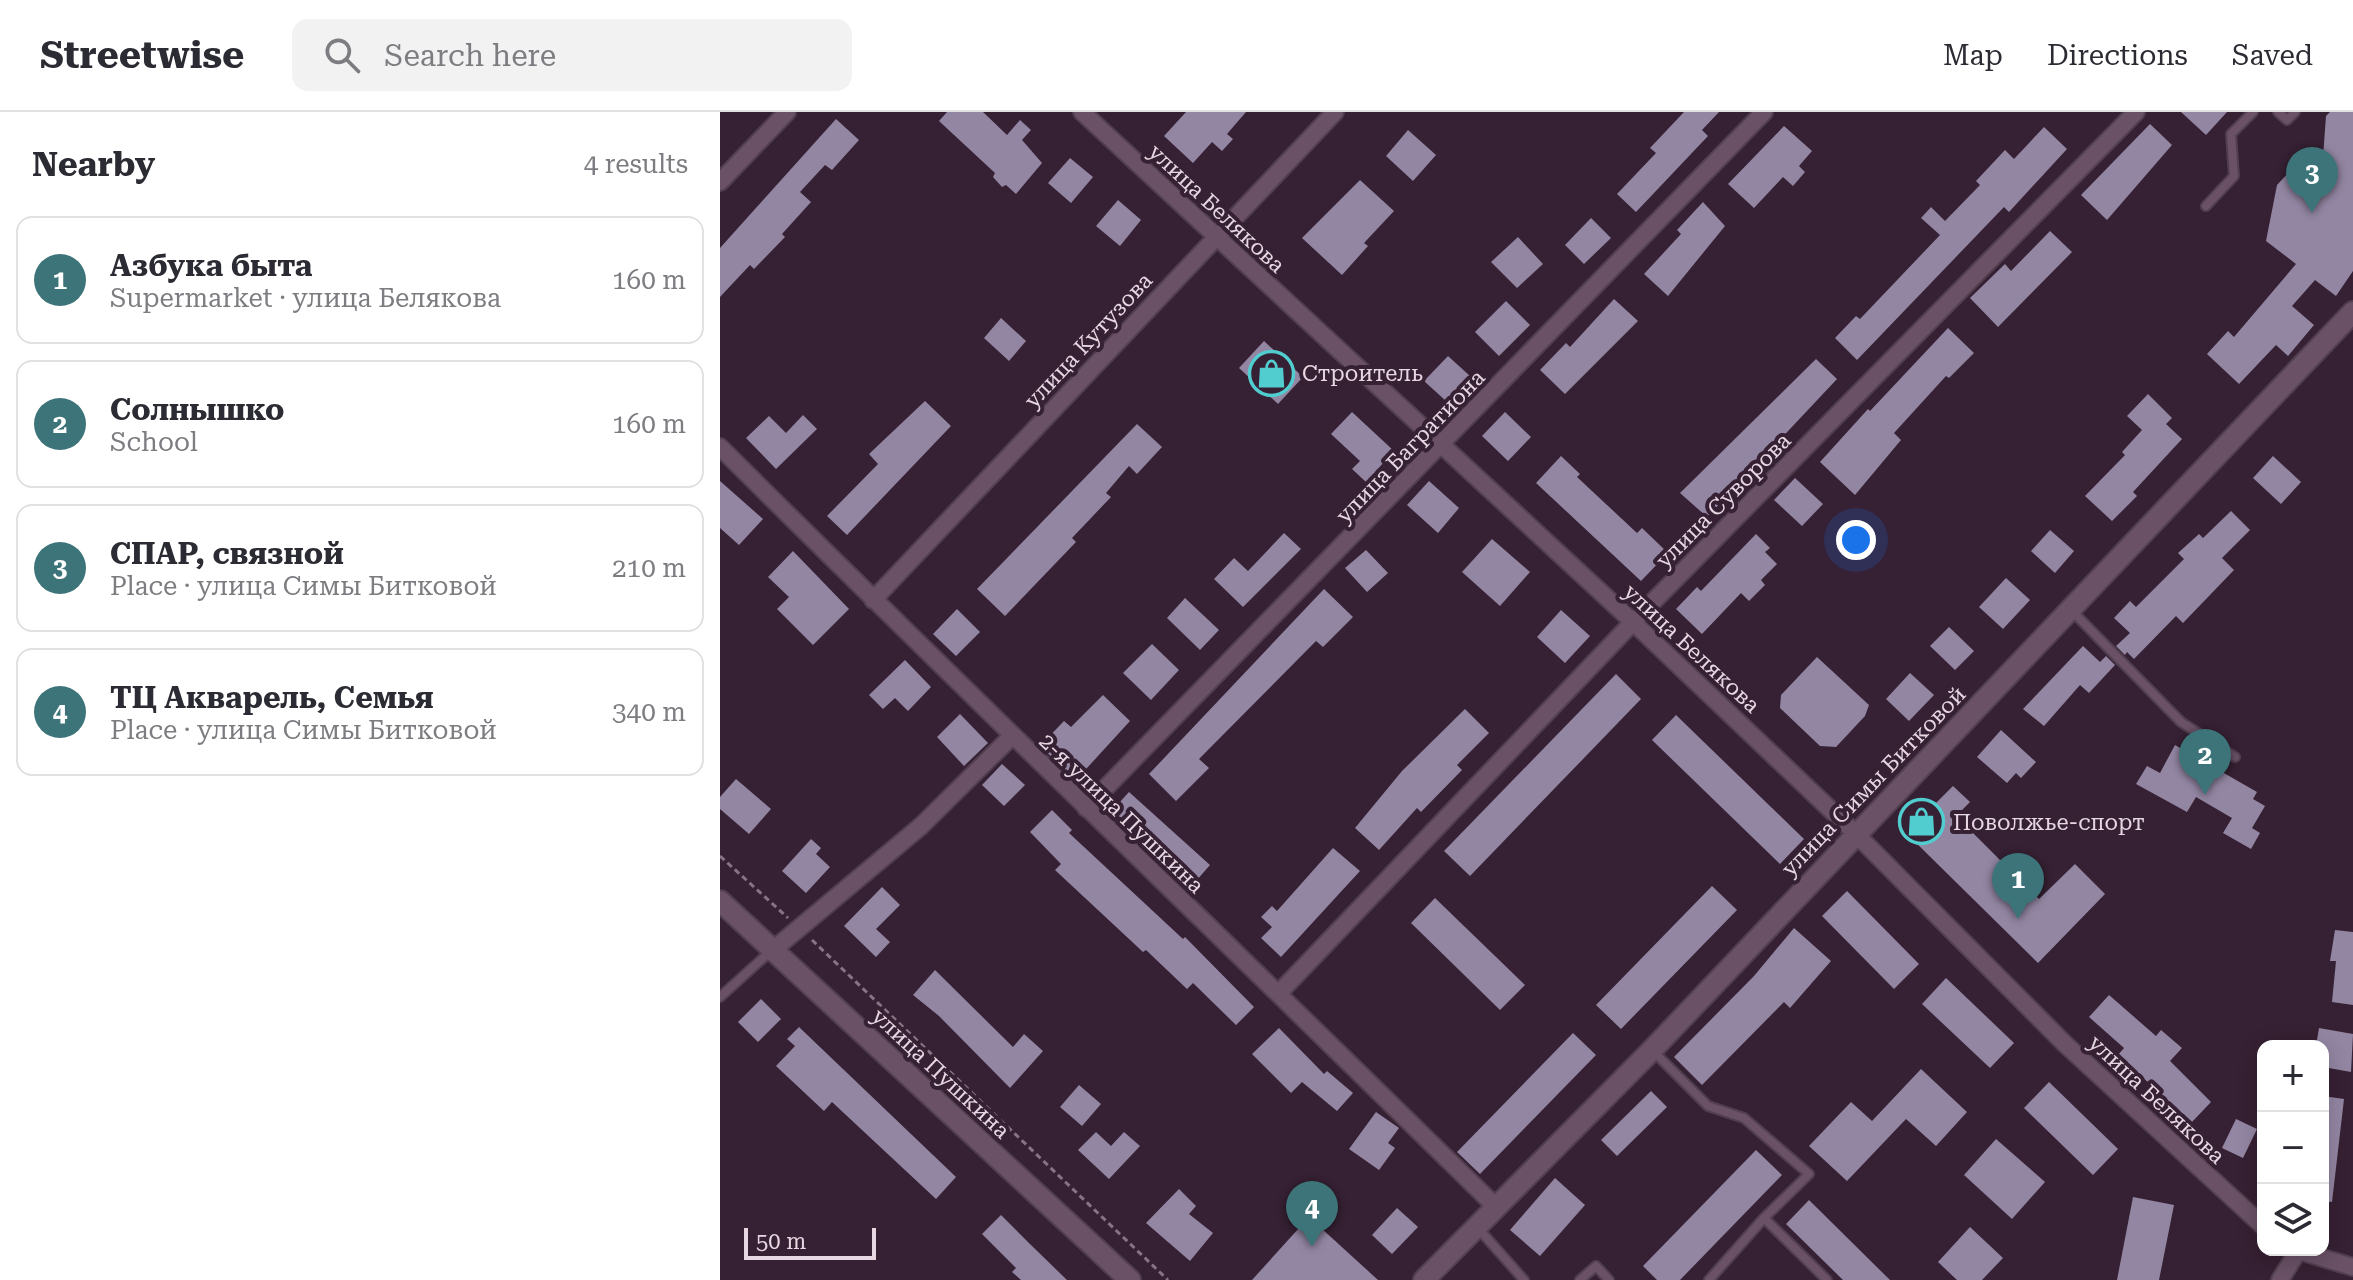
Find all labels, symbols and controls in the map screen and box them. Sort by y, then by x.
search box [292,19,852,91]
text: Streetwise [40,33,244,77]
icon: search [320,33,364,77]
text: Search here [384,38,556,73]
text: Map [1943,39,2003,72]
text: Directions [2047,39,2188,72]
text: Saved [2232,39,2313,72]
street label: улица Белякова [1144,139,1290,278]
text: Nearby [32,144,155,184]
pin: 3 [2286,147,2338,213]
text: 4 results [584,149,688,179]
text: Азбука быта [110,248,312,283]
text: 1 [53,265,67,295]
text: 160 m [612,265,686,295]
street label: улица Кутузова [1019,268,1157,413]
text: Supermarket · улица Белякова [110,283,501,313]
shop icon: Строитель [1247,349,1295,397]
place label: Строитель [1302,361,1423,386]
street label: улица Багратиона [1331,365,1490,528]
text: Солнышко [110,392,284,427]
text: 2 [53,409,67,439]
text: 160 m [612,409,686,439]
text: School [110,427,198,457]
street label: улица Суворова [1651,428,1796,573]
your location [1836,520,1876,560]
text: СПАР, связной [110,536,344,571]
text: 3 [53,553,67,583]
text: 210 m [612,553,686,583]
text: Place · улица Симы Битковой [110,571,497,601]
street label: улица Белякова [1619,579,1765,718]
text: ТЦ Акварель, Семья [110,680,434,715]
street label: улица Симы Битковой [1776,681,1970,881]
text: 4 [53,697,67,727]
text: 340 m [612,697,686,727]
text: Place · улица Симы Битковой [110,715,497,745]
street label: 2-я улица Пушкина [1034,728,1209,898]
pin: 2 [2179,729,2231,795]
shop icon: Поволжье-спорт [1898,798,1946,846]
place label: Поволжье-спорт [1953,810,2145,835]
pin: 1 [1992,853,2044,919]
street label: улица Пушкина [867,1003,1015,1143]
street label: улица Белякова [2084,1030,2230,1169]
map controls [2257,1040,2329,1256]
button: + [2257,1040,2329,1112]
button: − [2257,1112,2329,1184]
pin: 4 [1286,1181,1338,1247]
button: layers [2257,1184,2329,1256]
scale bar [744,1224,876,1260]
text: 50 m [756,1229,806,1254]

